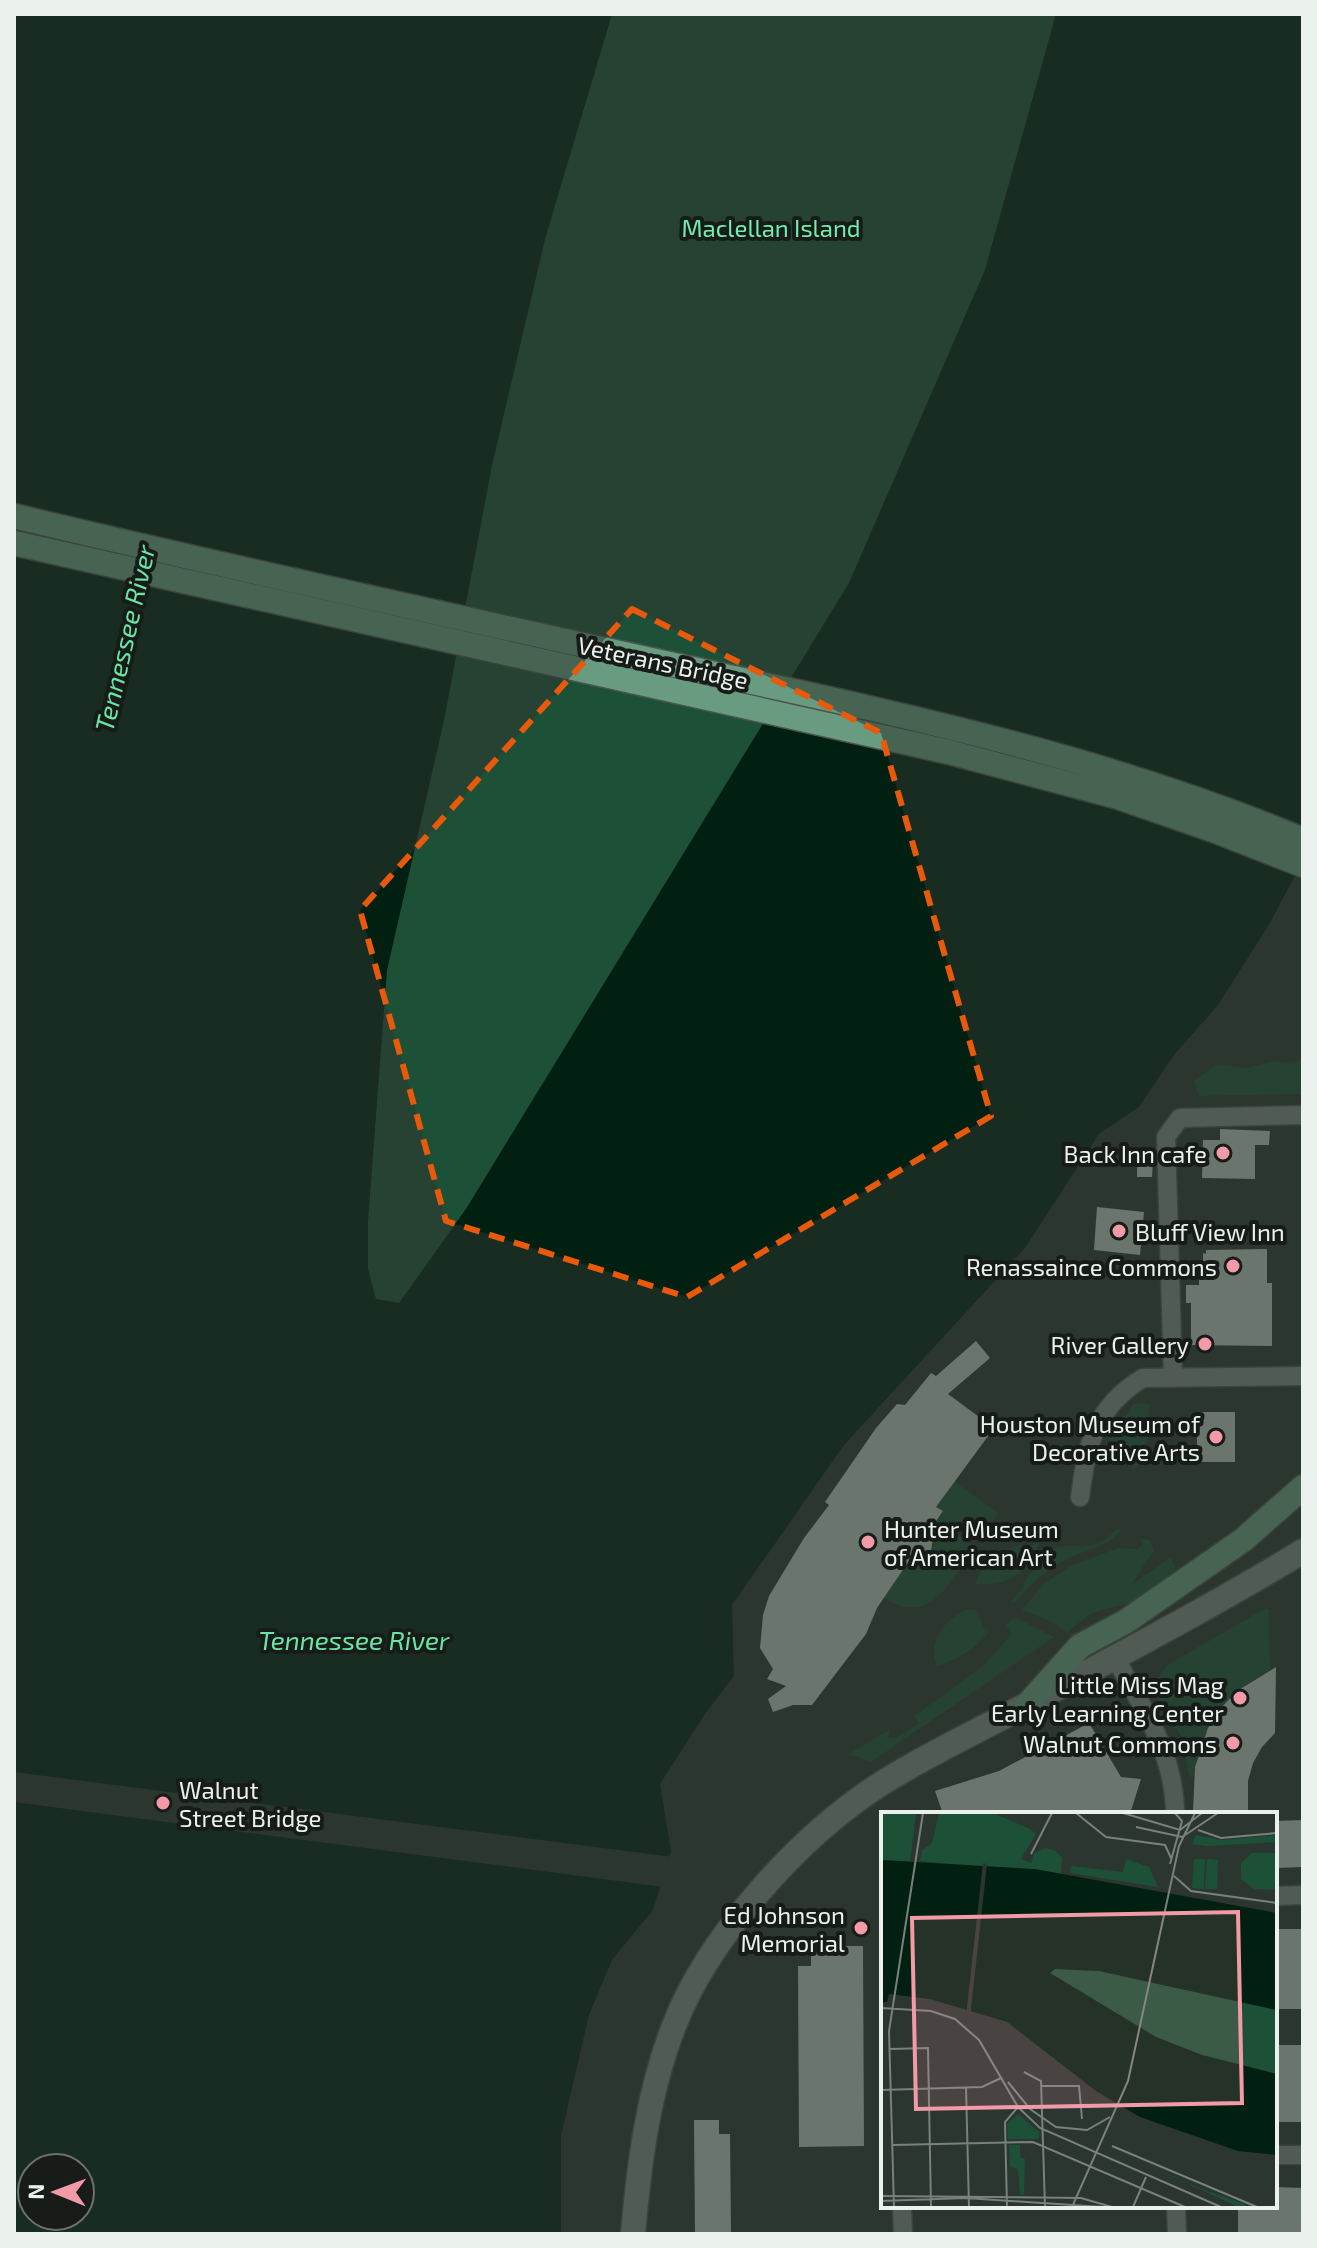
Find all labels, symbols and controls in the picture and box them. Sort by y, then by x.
park label: Maclellan Island [681,213,861,242]
water label: Tennessee River [87,541,161,734]
street label: Veterans Bridge [575,630,751,694]
place label: Back Inn cafe [1064,1139,1207,1168]
marker: Back Inn cafe [1214,1144,1232,1162]
place label: Bluff View Inn [1135,1217,1285,1246]
marker: Bluff View Inn [1110,1222,1128,1240]
place label: Renassaince Commons [966,1252,1217,1281]
marker: Renassaince Commons [1224,1257,1242,1275]
place label: River Gallery [1051,1330,1189,1359]
marker: River Gallery [1196,1335,1214,1353]
place label: Houston Museum of Decorative Arts [980,1409,1201,1466]
marker: Houston Museum of Decorative Arts [1207,1428,1225,1446]
place label: Hunter Museum of American Art [884,1514,1059,1571]
marker: Hunter Museum of American Art [859,1533,877,1551]
water label: Tennessee River [259,1624,450,1655]
place label: Little Miss Mag Early Learning Center [991,1670,1224,1727]
marker: Little Miss Mag Early Learning Center [1231,1689,1249,1707]
place label: Walnut Commons [1023,1729,1217,1758]
marker: Walnut Commons [1224,1734,1242,1752]
place label: Walnut Street Bridge [179,1775,321,1832]
marker: Walnut Street Bridge [154,1794,172,1812]
inset map [881,1812,1277,2208]
place label: Ed Johnson Memorial [723,1900,845,1957]
marker: Ed Johnson Memorial [852,1919,870,1937]
north arrow [16,2152,96,2232]
text: N [22,2183,48,2200]

